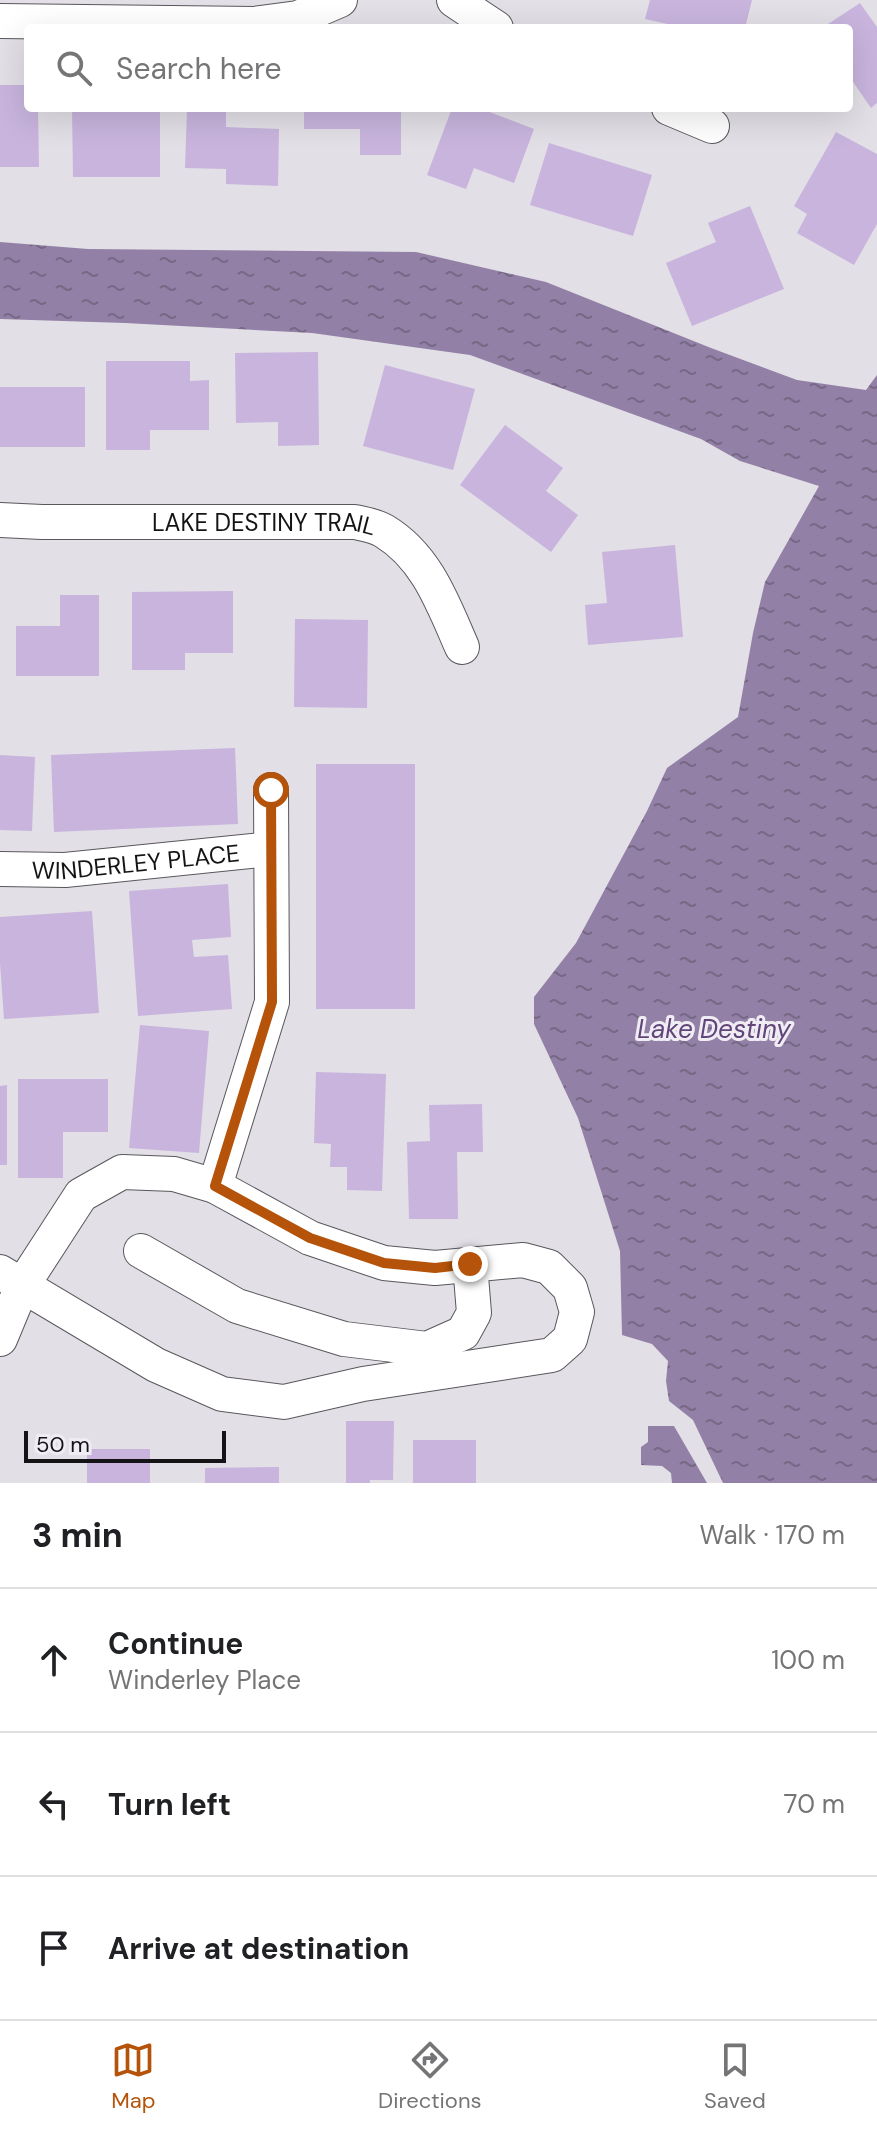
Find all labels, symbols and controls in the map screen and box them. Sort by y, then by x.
search box [24,24,853,112]
icon: search [52,46,96,90]
text: Search here [116,49,282,88]
street label: LAKE DESTINY TRAIL [152,507,379,542]
route start [253,772,289,808]
street label: WINDERLEY PLACE [31,837,241,886]
water label: Lake Destiny [637,1012,792,1046]
route end [452,1246,488,1282]
scale bar [24,1427,226,1463]
text: 50 m [36,1430,90,1459]
text: 3 min [32,1513,123,1558]
text: Walk · 170 m [700,1518,845,1552]
text: Continue [108,1624,243,1663]
icon: ahead [32,1638,76,1682]
text: 100 m [771,1643,845,1677]
text: Winderley Place [108,1663,301,1697]
icon: left [32,1782,76,1826]
text: Turn left [108,1785,231,1824]
text: 70 m [784,1787,845,1821]
icon: arrive [32,1926,76,1970]
text: Arrive at destination [108,1929,409,1968]
tab: Map [111,2038,156,2115]
tab: Directions [378,2038,482,2115]
tab: Saved [704,2038,766,2115]

